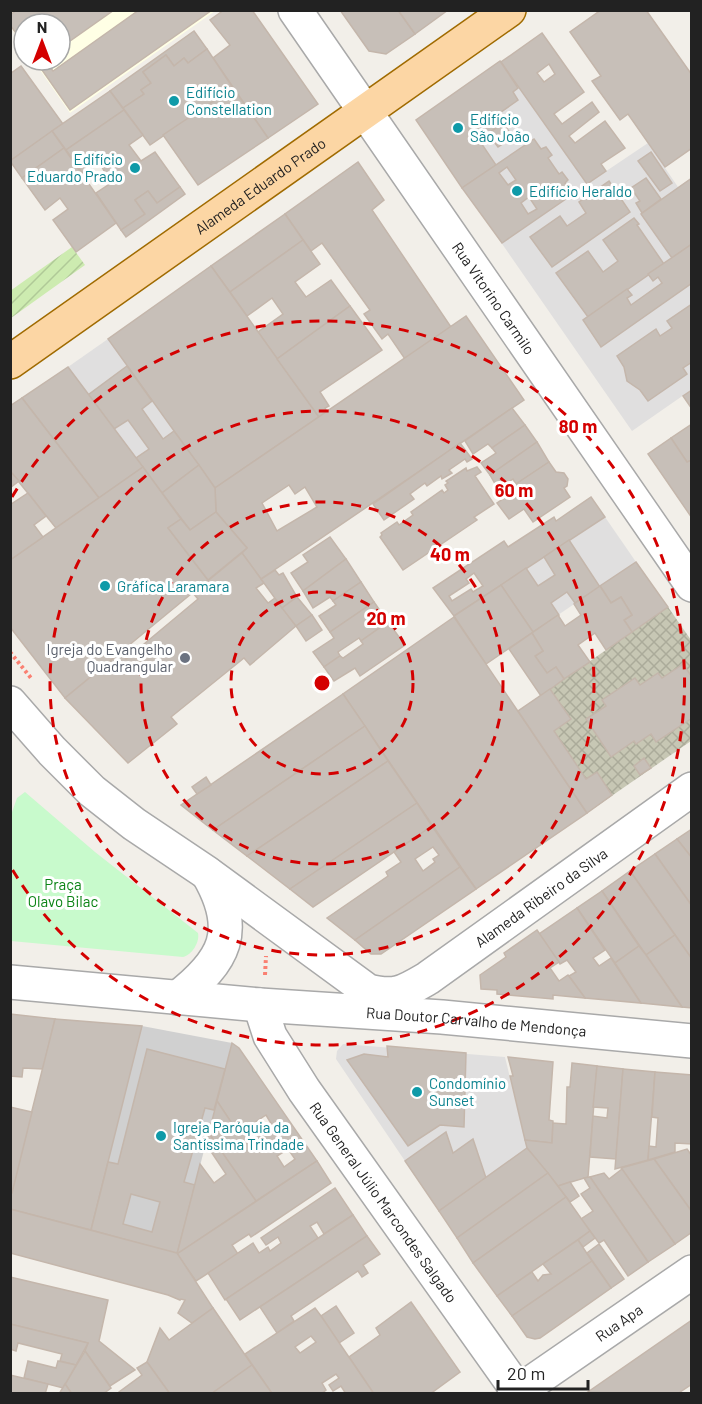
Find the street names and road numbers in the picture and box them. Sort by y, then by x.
street label: Alameda Eduardo Prado [191,133,329,238]
street label: Rua Vitorino Carmilo [449,238,539,358]
street label: Alameda Ribeiro da Silva [471,844,611,951]
street label: Rua Doutor Carvalho de Mendonça [366,1003,587,1040]
street label: Rua General Júlio Marcondes Salgado [306,1098,461,1306]
street label: Rua Apa [592,1300,646,1345]

